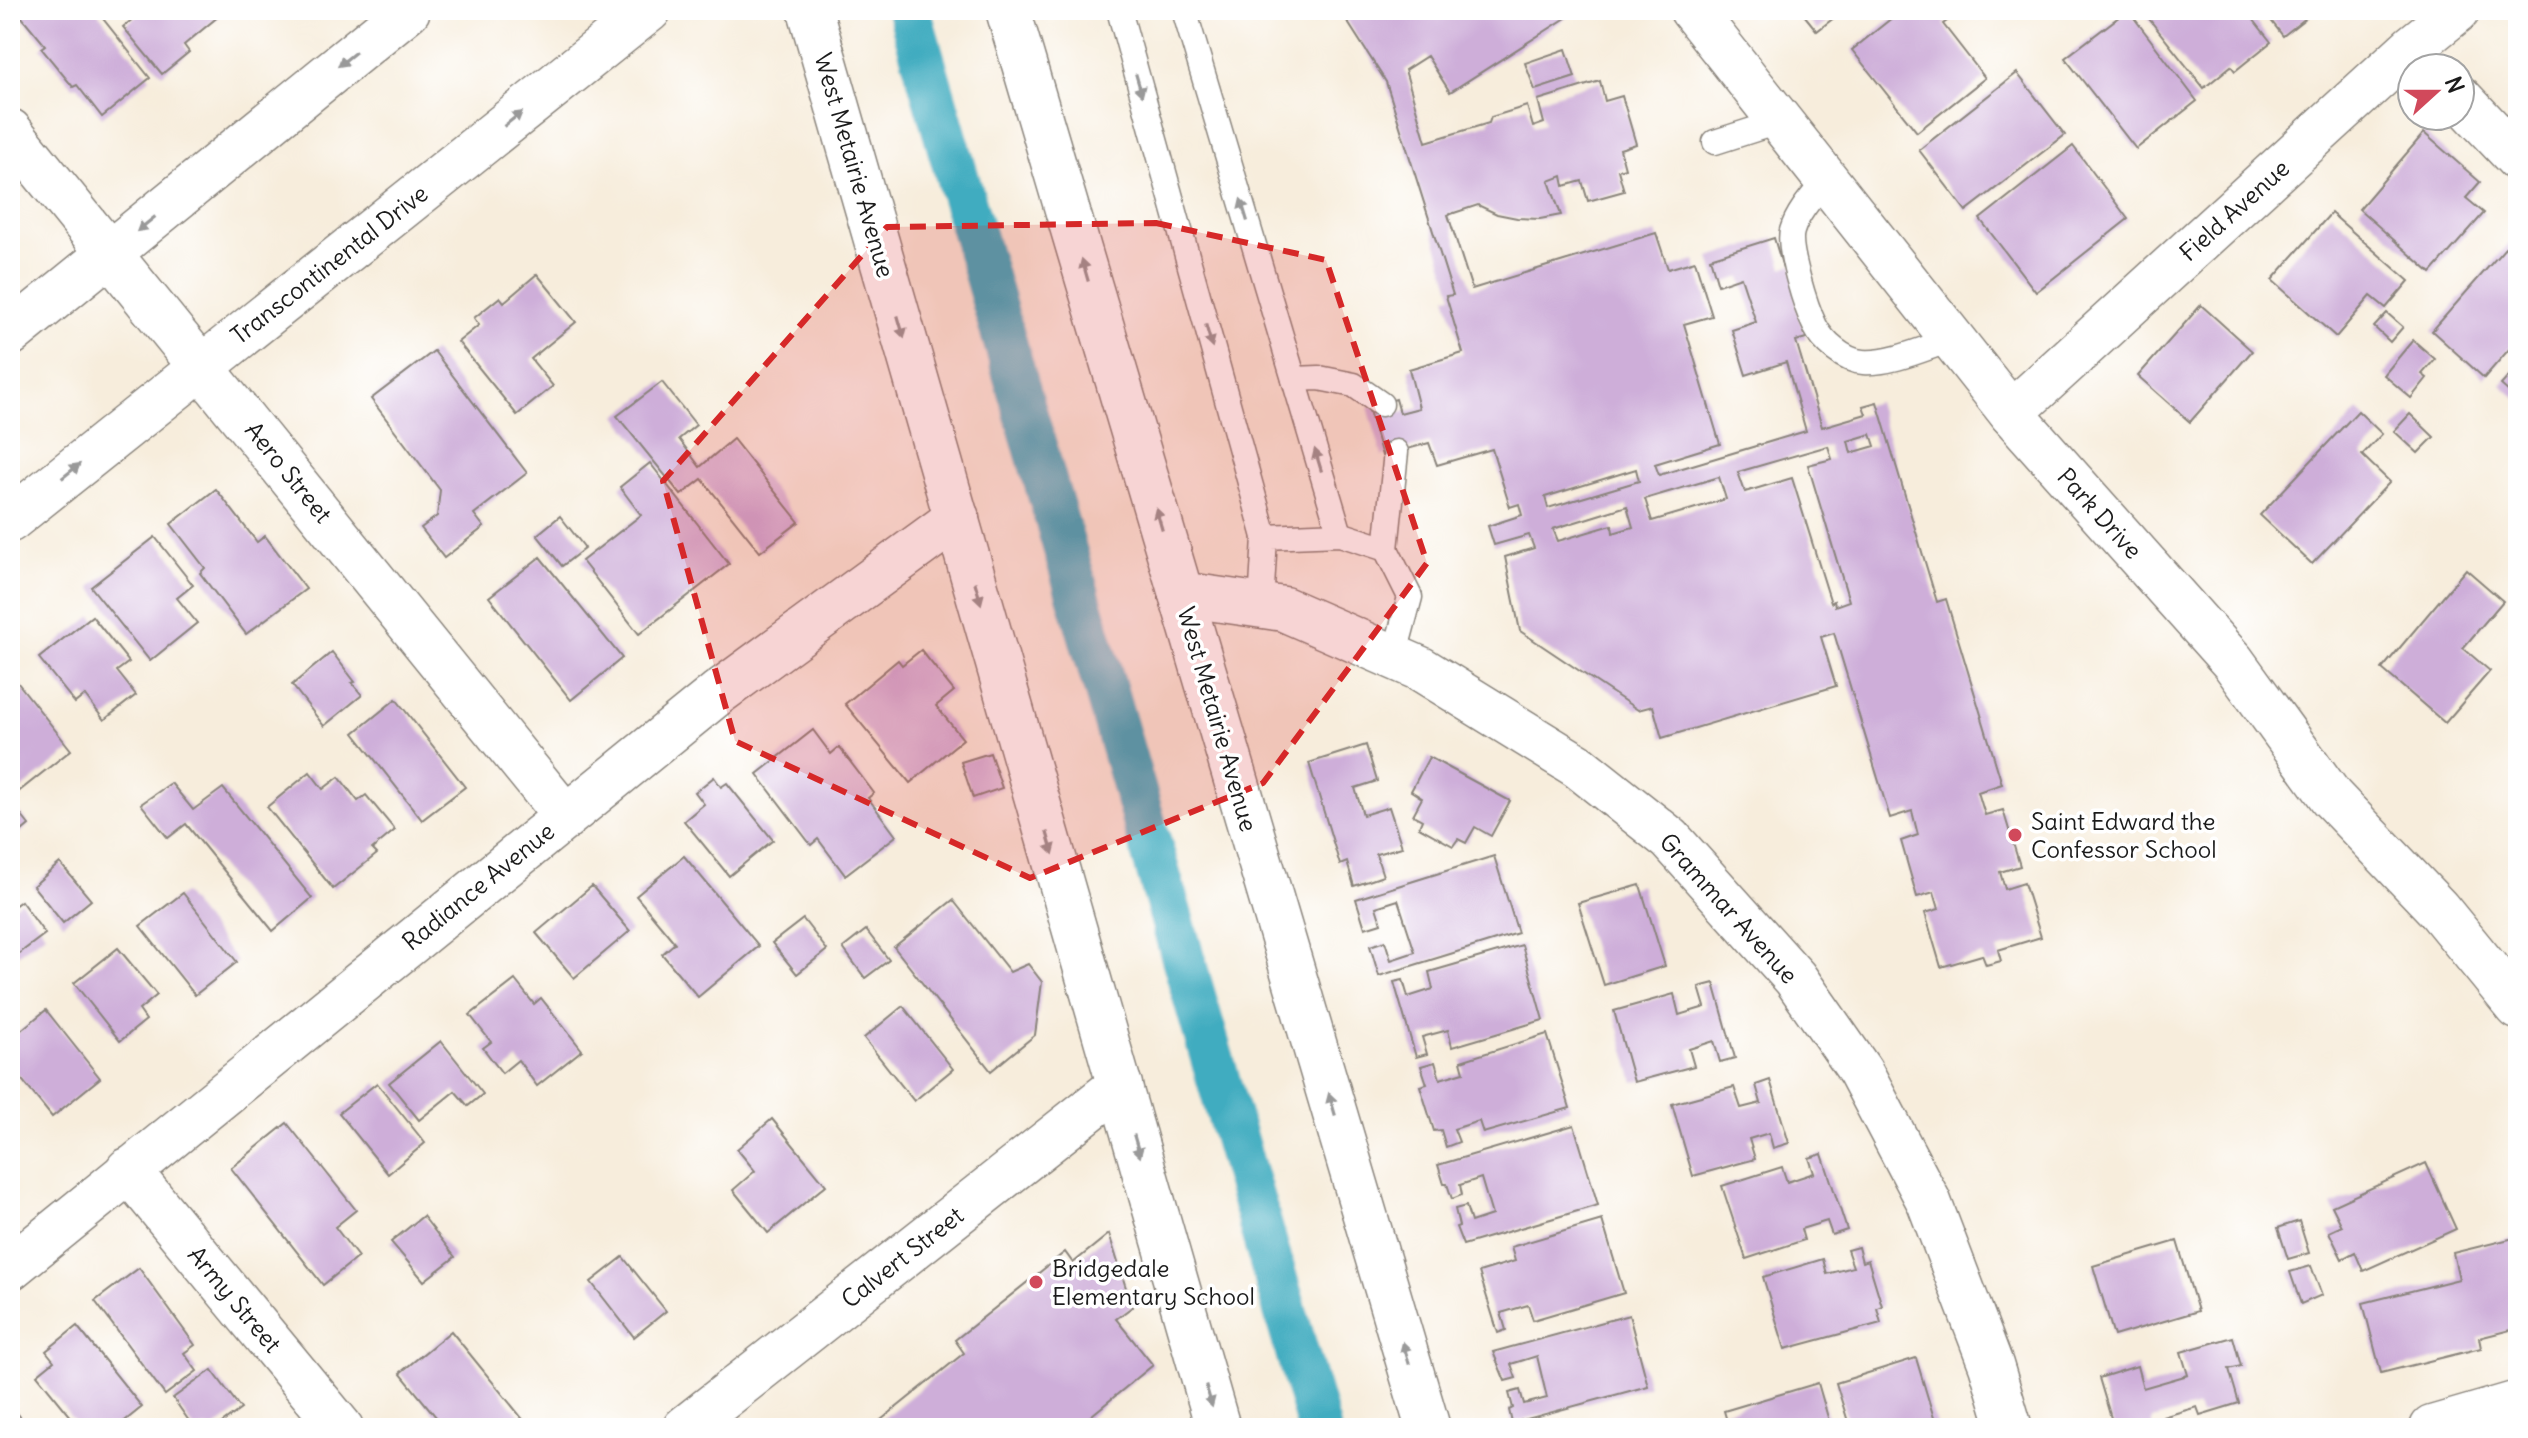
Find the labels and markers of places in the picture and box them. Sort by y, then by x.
place label: Saint Edward the Confessor School [2031,806,2217,864]
marker: Saint Edward the Confessor School [2006,826,2024,844]
place label: Bridgedale Elementary School [1052,1253,1255,1311]
marker: Bridgedale Elementary School [1027,1273,1045,1291]

